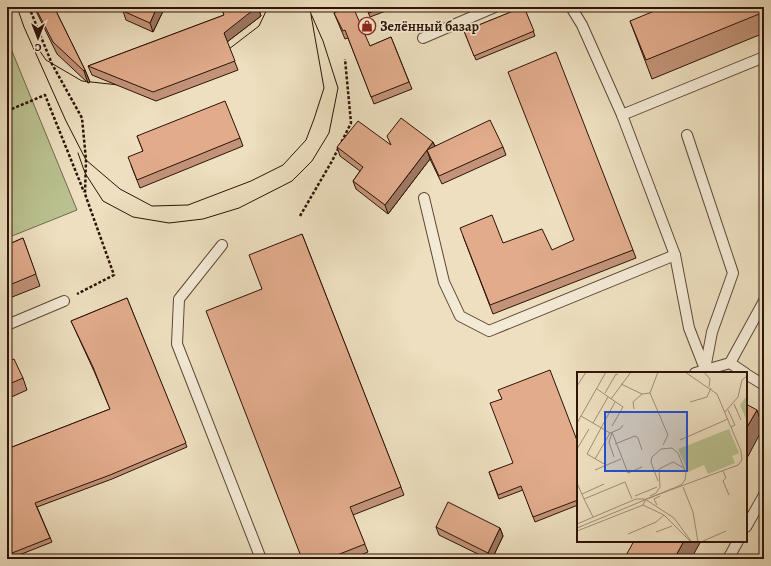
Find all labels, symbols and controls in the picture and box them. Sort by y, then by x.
shop icon: Зелённый базар [357,16,377,36]
place label: Зелённый базар [380,17,480,36]
north arrow [18,18,58,58]
text: С [34,40,41,55]
inset map [577,372,747,542]

